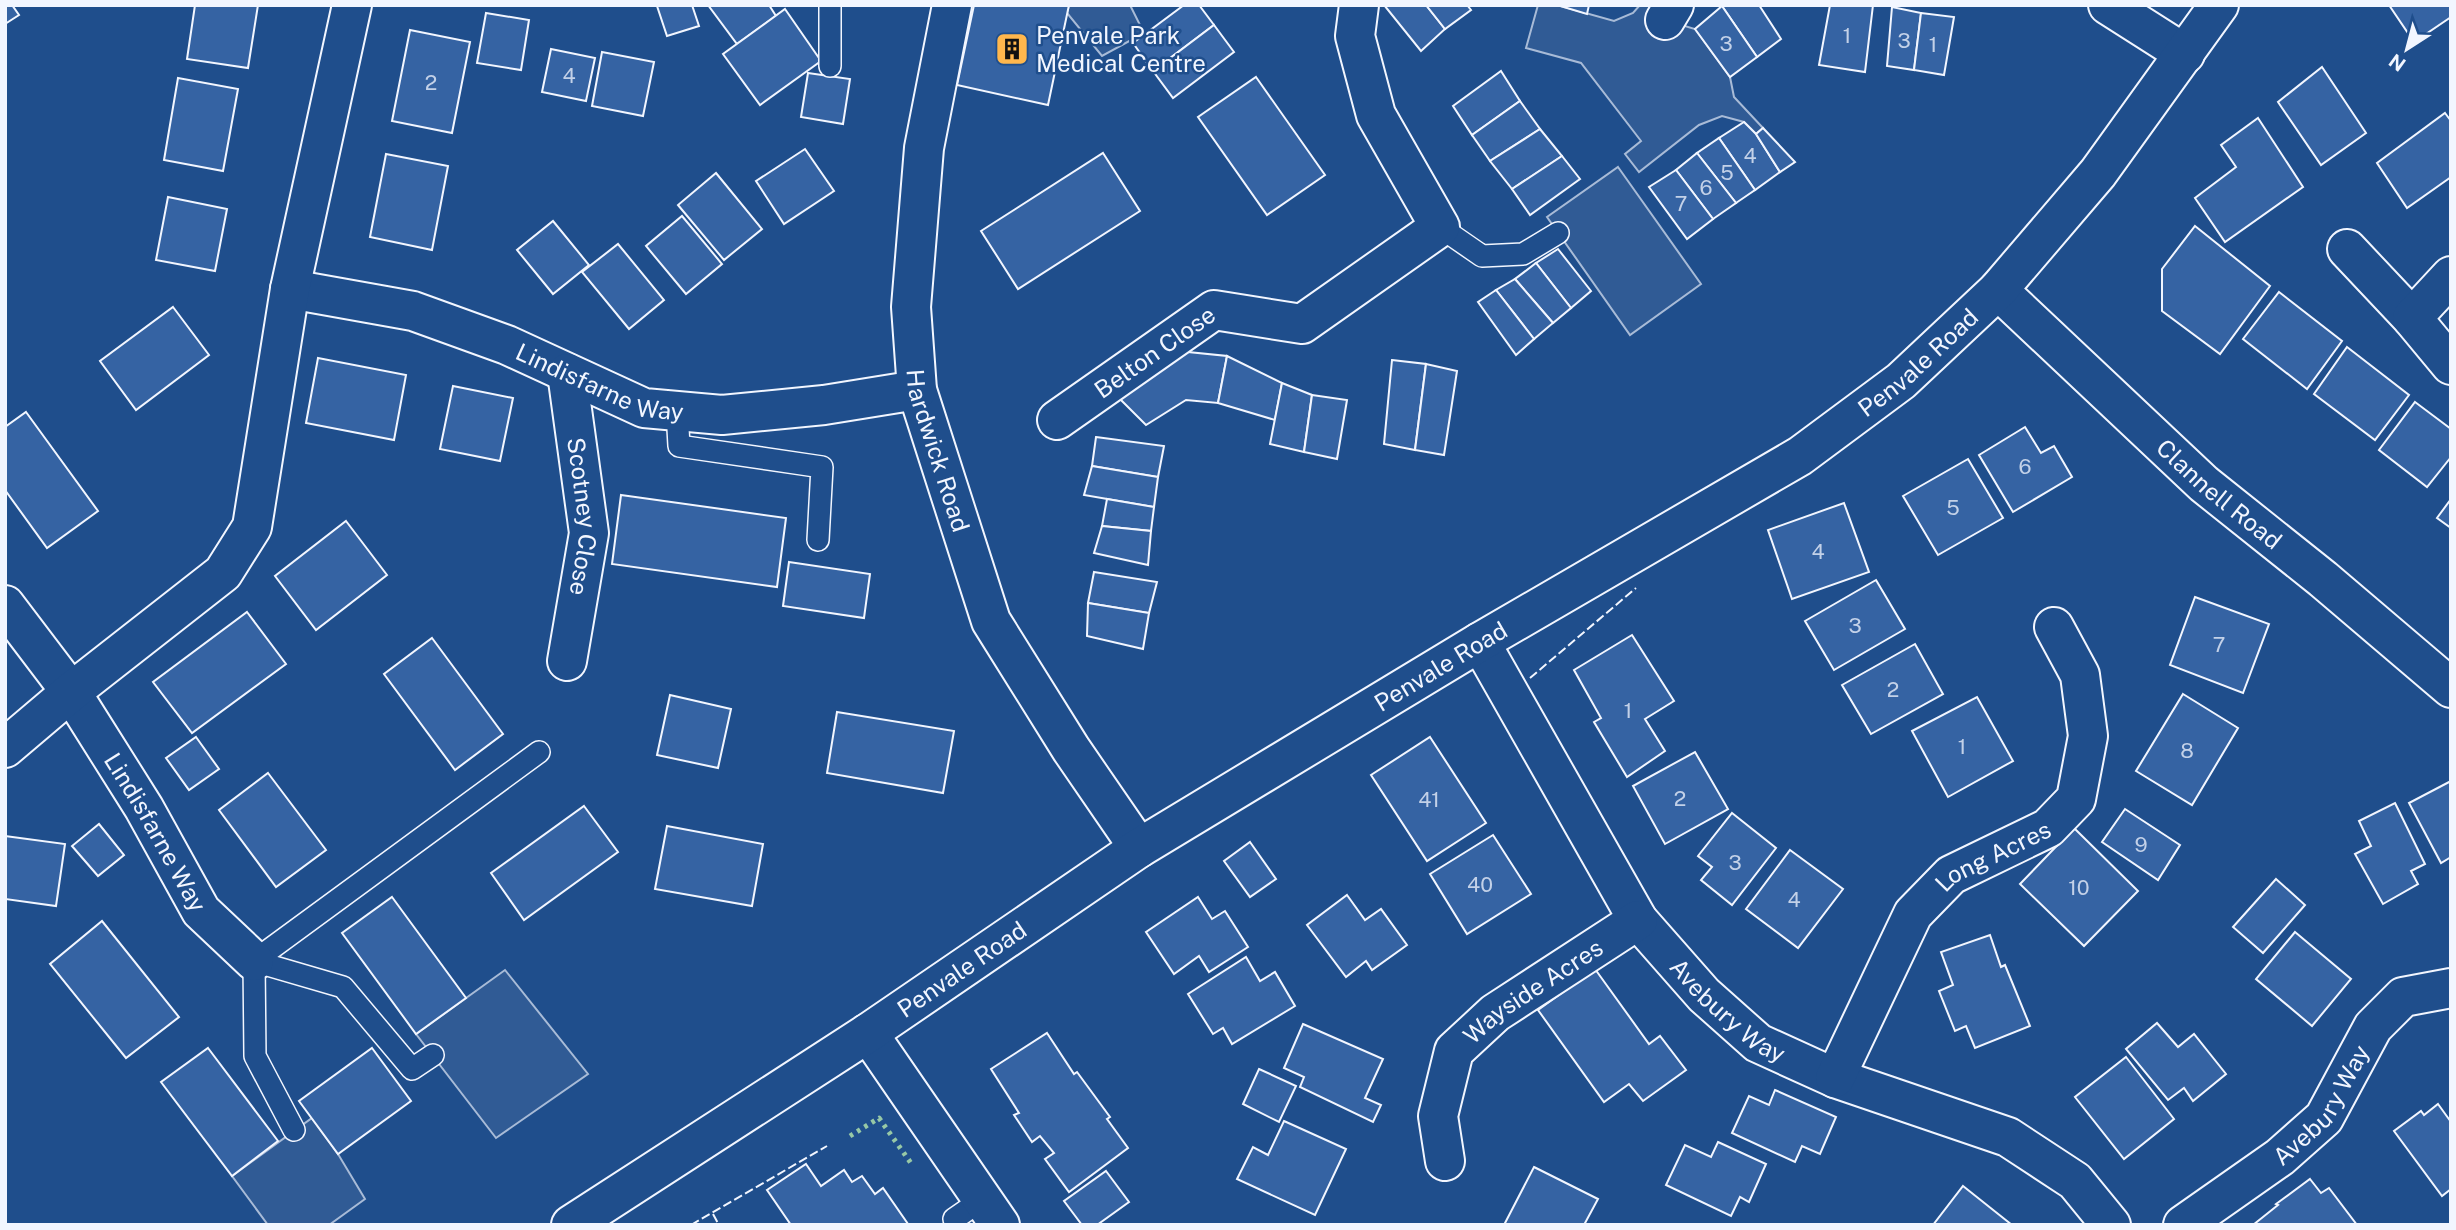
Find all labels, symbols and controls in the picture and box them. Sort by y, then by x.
north arrow [2372,14,2442,84]
place label: Penvale Park Medical Centre [1036,21,1206,77]
house number: 1 [1843,23,1851,48]
house number: 3 [1897,28,1911,53]
building icon: Penvale Park Medical Centre [993,30,1031,68]
house number: 3 [1719,31,1733,56]
house number: 1 [1929,32,1937,57]
text: N [2385,49,2409,76]
house number: 4 [562,63,576,88]
house number: 2 [425,70,437,95]
house number: 4 [1743,143,1757,168]
house number: 5 [1720,160,1734,185]
house number: 6 [1699,175,1713,200]
house number: 7 [1675,191,1687,216]
street label: Belton Close [1089,300,1220,404]
street label: Penvale Road [1852,302,1983,422]
street label: Lindisfarne Way [512,337,685,426]
street label: Hardwick Road [902,368,975,535]
street label: Clannell Road [2151,433,2287,555]
street label: Scotney Close [562,436,603,598]
house number: 6 [2018,454,2032,479]
house number: 5 [1946,495,1960,520]
house number: 4 [1811,539,1825,564]
house number: 3 [1848,613,1862,638]
street label: Penvale Road [1369,615,1512,717]
house number: 7 [2213,632,2225,657]
house number: 2 [1887,677,1899,702]
house number: 1 [1624,698,1632,723]
house number: 1 [1958,734,1966,759]
house number: 8 [2180,738,2194,763]
street label: Lindisfarne Way [99,747,213,917]
house number: 2 [1674,786,1686,811]
house number: 41 [1418,787,1440,812]
street label: Long Acres [1929,815,2055,897]
house number: 9 [2134,832,2148,857]
house number: 3 [1728,850,1742,875]
house number: 40 [1467,872,1493,897]
house number: 10 [2068,875,2090,900]
house number: 4 [1787,887,1801,912]
street label: Penvale Road [892,915,1031,1023]
street label: Wayside Acres [1457,933,1608,1049]
street label: Avebury Way [1664,953,1790,1068]
street label: Avebury Way [2267,1040,2375,1171]

